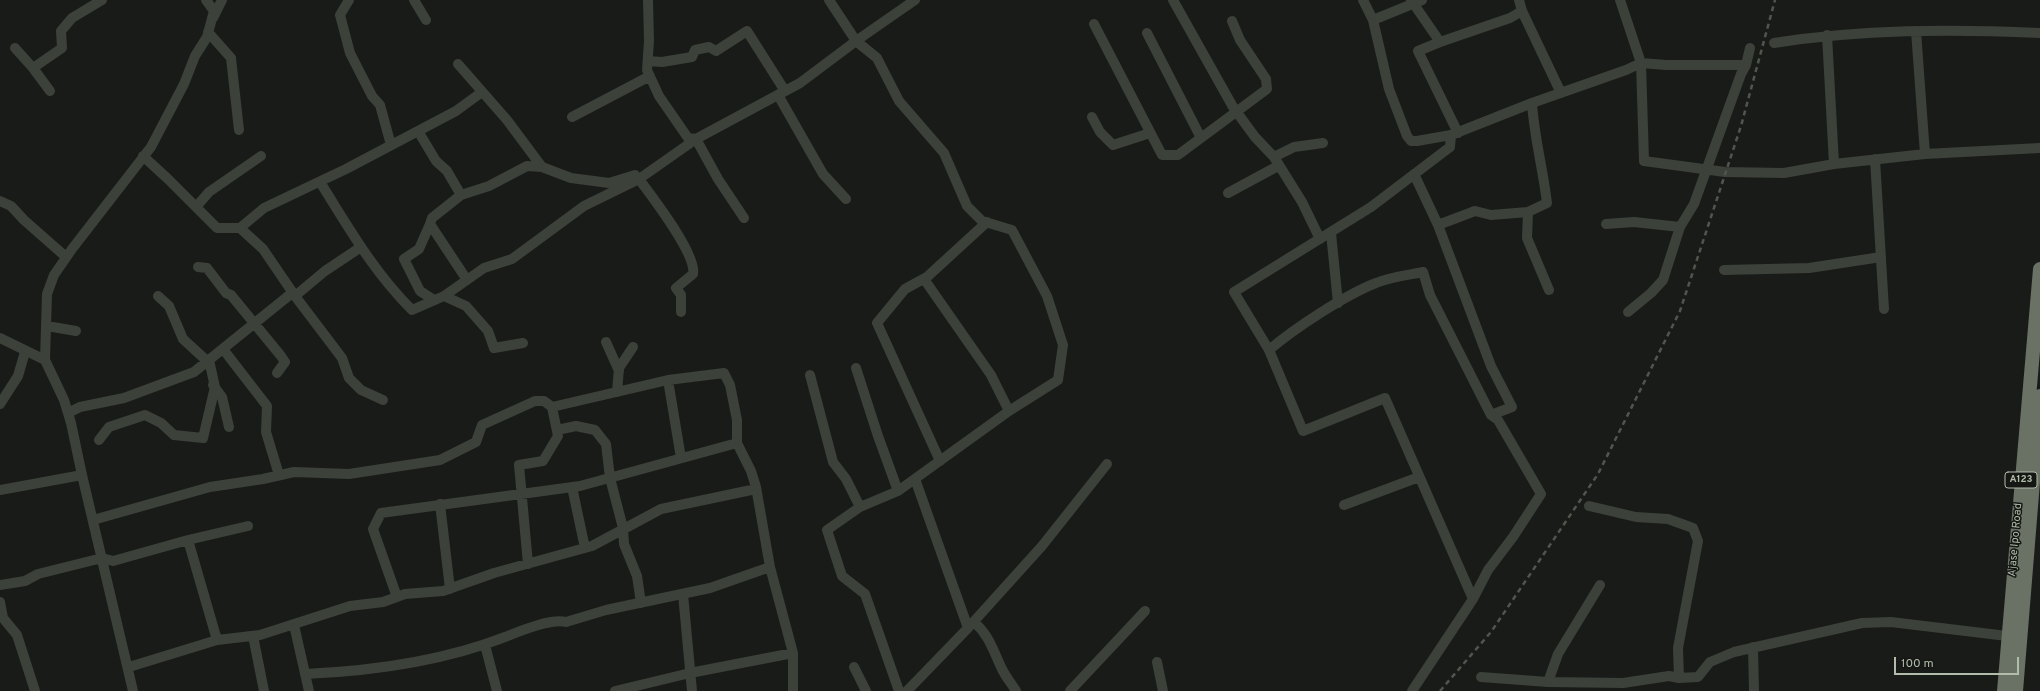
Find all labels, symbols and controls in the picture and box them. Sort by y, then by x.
road number: A123 [2005,472,2037,488]
street label: Ajase Ipo Road [2006,503,2026,577]
scale bar [1896,649,2021,675]
text: 100 m [1901,656,1934,672]

